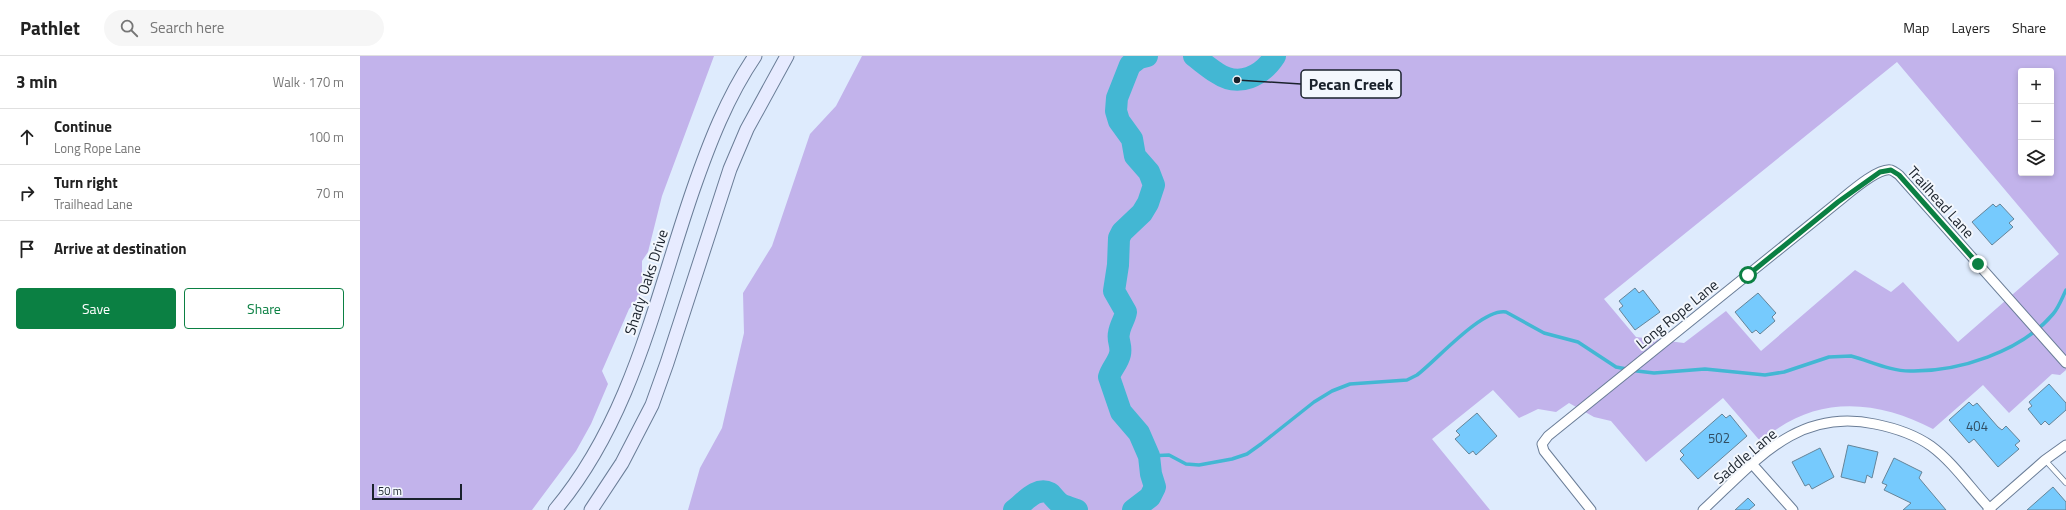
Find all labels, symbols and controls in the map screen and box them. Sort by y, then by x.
search box [104,10,384,46]
text: Pathlet [20,13,80,42]
text: Search here [150,16,224,39]
icon: search [118,17,140,39]
text: Map [1903,17,1929,38]
text: Layers [1951,17,1990,38]
text: Share [2012,17,2046,38]
map controls [2018,68,2054,176]
button: + [2018,68,2054,104]
text: 3 min [16,69,57,95]
callout: Pecan Creek [1301,70,1401,98]
text: Walk · 170 m [273,72,344,92]
text: Pecan Creek [1309,72,1394,96]
button: − [2018,104,2054,140]
text: Continue [54,115,112,138]
icon: ahead [16,126,38,148]
text: 100 m [308,127,344,147]
text: Long Rope Lane [54,138,141,158]
button: layers [2018,140,2054,176]
street label: Trailhead Lane [1902,161,1980,243]
text: Turn right [54,171,118,194]
icon: right [16,182,38,204]
text: 70 m [316,183,344,203]
text: Trailhead Lane [54,194,133,214]
street label: Shady Oaks Drive [618,226,674,338]
text: Arrive at destination [54,237,187,260]
icon: arrive [16,238,38,260]
route end [1969,255,1987,273]
route start [1739,266,1757,284]
street label: Long Rope Lane [1631,274,1723,354]
button: Save [16,288,176,329]
button: Share [184,288,344,329]
house number: 404 [1966,416,1988,436]
street label: Saddle Lane [1708,423,1782,489]
house number: 502 [1708,428,1730,448]
scale bar [372,482,462,501]
text: 50 m [378,483,402,499]

